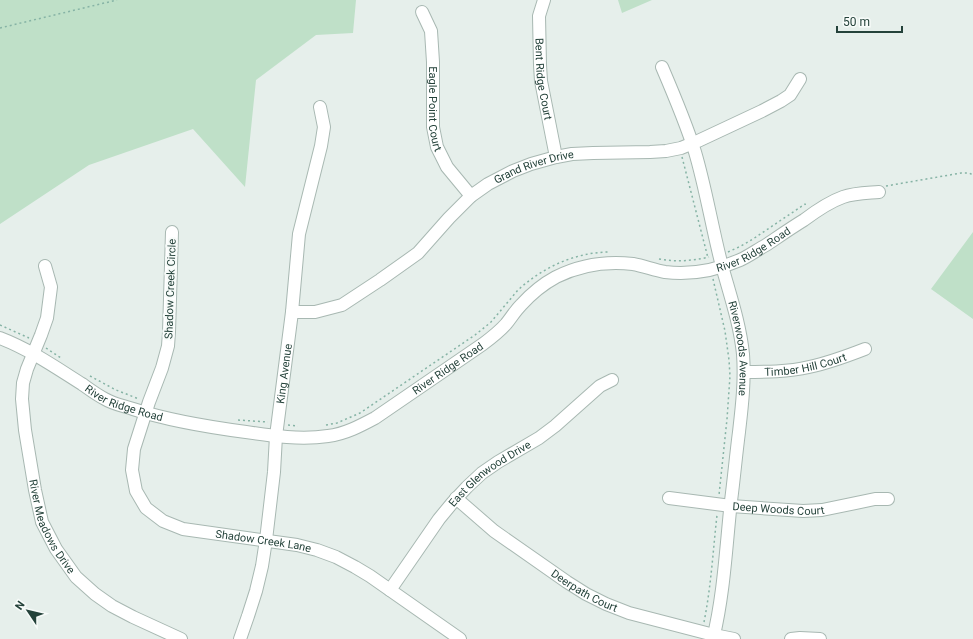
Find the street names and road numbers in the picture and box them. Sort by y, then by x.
street label: Bent Ridge Court [532,38,555,122]
street label: Eagle Point Court [426,66,444,154]
street label: Grand River Drive [492,148,575,187]
street label: River Ridge Road [715,224,793,275]
street label: Shadow Creek Circle [162,238,179,339]
street label: Riverwoods Avenue [725,300,750,397]
street label: River Ridge Road [410,340,486,397]
street label: King Avenue [274,343,295,405]
street label: Timber Hill Court [764,350,848,379]
street label: River Ridge Road [82,382,164,424]
street label: East Glenwood Drive [446,438,533,509]
street label: River Meadows Drive [26,478,78,576]
street label: Deep Woods Court [732,500,826,518]
street label: Shadow Creek Lane [215,528,313,555]
street label: Deerpath Court [549,567,620,615]

